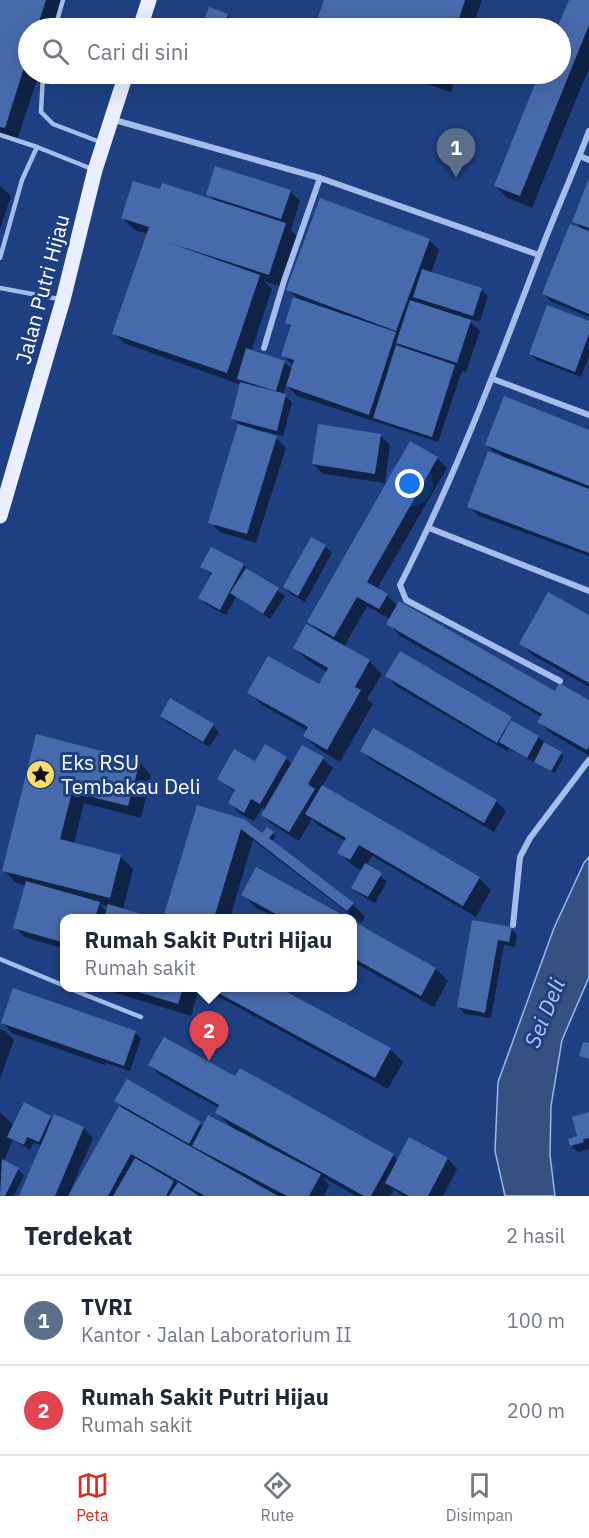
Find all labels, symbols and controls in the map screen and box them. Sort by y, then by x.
search box [18,18,571,84]
icon: search [39,35,72,68]
text: Cari di sini [87,37,189,66]
pin: 1 [436,128,476,178]
street label: Jalan Putri Hijau [9,211,75,367]
your location [395,469,424,498]
place label: Eks RSU Tembakau Deli [61,748,201,800]
place icon: Eks RSU Tembakau Deli [24,758,56,790]
popup [60,914,357,992]
text: Rumah Sakit Putri Hijau [85,925,332,954]
text: Rumah sakit [85,954,196,981]
water label: Sei Deli [517,974,571,1052]
pin: 2 [190,1012,228,1061]
text: Terdekat [24,1218,133,1252]
text: 2 hasil [506,1222,565,1249]
text: TVRI [81,1292,133,1321]
text: 1 [38,1307,50,1334]
text: 100 m [507,1307,565,1334]
text: Kantor · Jalan Laboratorium II [81,1321,351,1348]
text: Rumah Sakit Putri Hijau [81,1382,329,1411]
text: 2 [38,1397,50,1424]
text: 200 m [507,1397,565,1424]
text: Rumah sakit [81,1411,192,1438]
tab: Peta [76,1469,109,1525]
tab: Rute [260,1469,294,1525]
tab: Disimpan [446,1469,513,1525]

